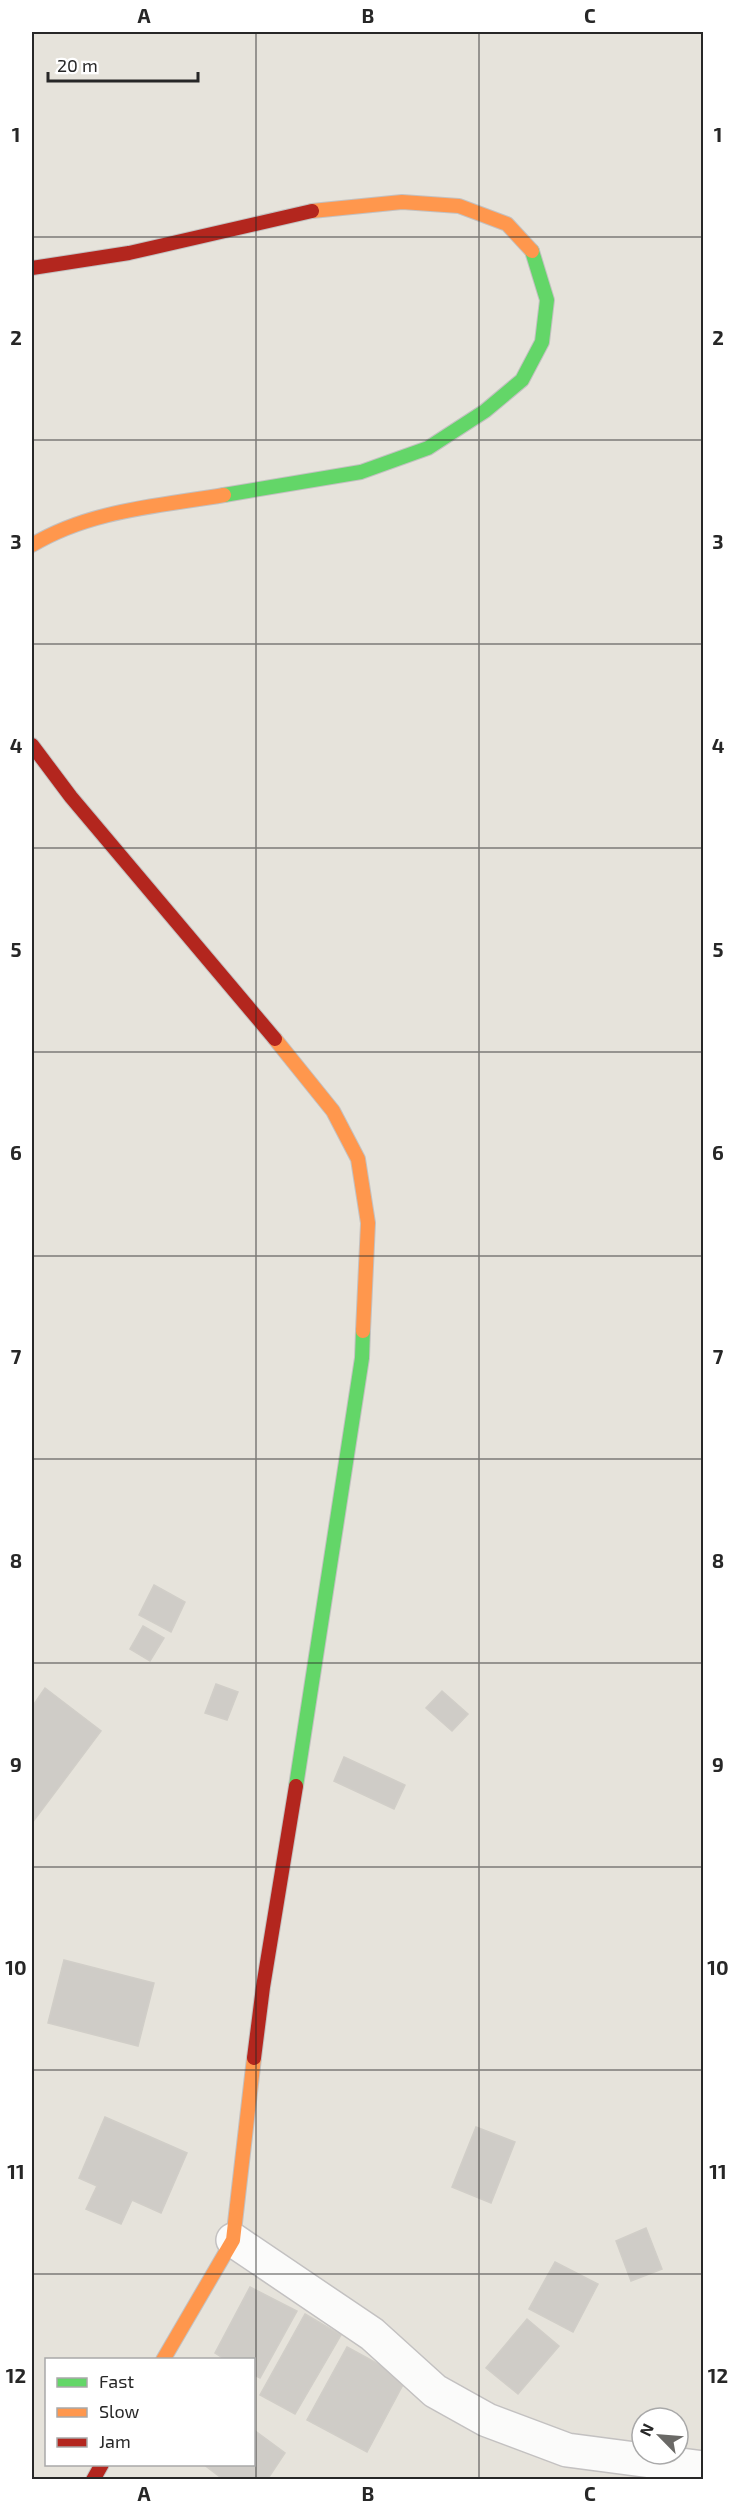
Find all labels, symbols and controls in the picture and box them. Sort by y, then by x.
text: A [137,3,151,27]
text: B [362,3,374,27]
text: C [584,3,596,27]
scale bar [48,45,198,83]
text: 20 m [57,54,98,76]
text: 1 [12,122,20,146]
text: 1 [714,122,722,146]
text: 2 [10,325,22,349]
text: 2 [712,325,724,349]
text: 3 [10,529,22,553]
text: 3 [712,529,724,553]
text: 4 [10,733,23,757]
text: 4 [712,733,725,757]
text: 5 [10,937,22,961]
text: 5 [712,937,724,961]
text: 6 [10,1140,22,1164]
text: 6 [712,1140,724,1164]
text: 7 [11,1344,22,1368]
text: 7 [713,1344,724,1368]
text: 8 [10,1548,22,1572]
text: 8 [712,1548,724,1572]
text: 9 [10,1752,22,1776]
text: 9 [712,1752,724,1776]
text: 10 [5,1955,27,1979]
text: 10 [707,1955,729,1979]
text: 11 [7,2159,25,2183]
text: 11 [709,2159,727,2183]
legend [45,2358,255,2466]
text: 12 [6,2363,26,2387]
text: 12 [708,2363,728,2387]
text: Fast [99,2370,134,2392]
text: Slow [99,2400,140,2422]
north arrow [630,2406,690,2466]
text: N [635,2420,657,2439]
text: Jam [99,2430,131,2452]
text: A [137,2481,151,2505]
text: B [362,2481,374,2505]
text: C [584,2481,596,2505]

